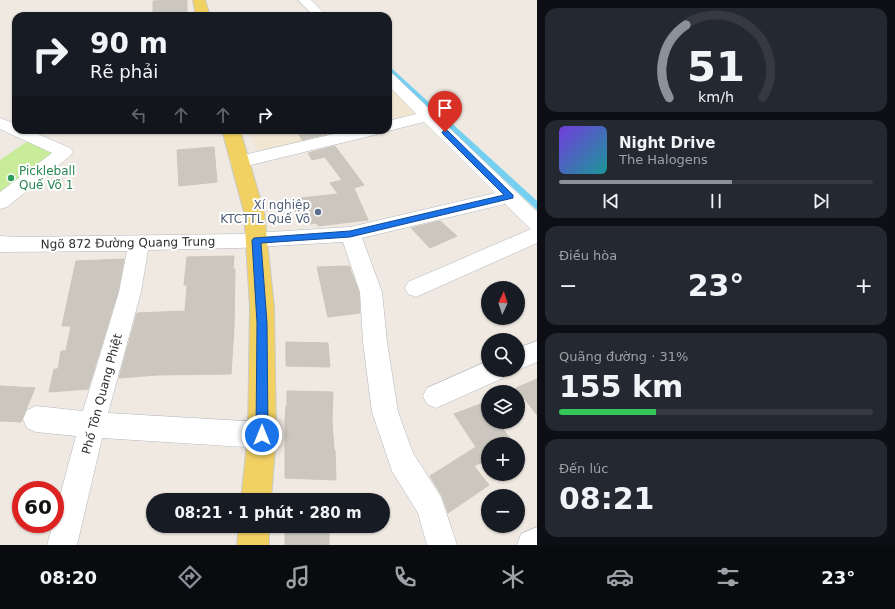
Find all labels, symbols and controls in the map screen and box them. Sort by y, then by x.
text: 90 m [90,27,168,60]
icon: right [24,28,76,80]
text: 51 [687,42,745,91]
text: Rẽ phải [90,61,158,82]
text: km/h [698,89,734,105]
pin [428,91,462,132]
icon: arrive [434,97,456,119]
icon: left [128,104,150,126]
icon: ahead [170,104,192,126]
icon: ahead [212,104,234,126]
icon: right [254,104,276,126]
text: Night Drive [619,134,715,152]
text: The Halogens [619,152,708,167]
place label: Pickleball Quế Võ 1 [19,164,75,192]
marker: Pickleball Quế Võ 1 [6,173,16,183]
icon: previous [600,190,622,212]
icon: pause [705,190,727,212]
icon: next [810,190,832,212]
place label: Xí nghiệp KTCTTL Quế Võ [220,198,310,226]
marker: Xí nghiệp KTCTTL Quế Võ [313,207,323,217]
street label: Ngõ 872 Đường Quang Trung [41,234,215,252]
text: Điều hòa [559,248,617,263]
text: 23° [688,268,744,303]
text: − [559,273,577,298]
text: + [855,273,873,298]
north arrow [481,281,525,325]
map controls [481,281,525,533]
street label: Phố Tôn Quang Phiệt [79,332,125,456]
button: search [481,333,525,377]
text: Quãng đường · 31% [559,349,688,364]
text: 155 km [559,369,683,404]
button: layers [481,385,525,429]
position arrow [241,414,283,456]
button: + [481,437,525,481]
text: Đến lúc [559,461,608,476]
speed limit sign: 60 [12,481,64,533]
text: 08:21 [559,481,655,516]
button: − [481,489,525,533]
text: 08:21 · 1 phút · 280 m [174,504,362,522]
icon: directions [176,563,204,591]
icon: music [284,563,312,591]
icon: phone [391,563,419,591]
icon: climate [499,563,527,591]
icon: car [606,563,634,591]
icon: filters [714,563,742,591]
text: 08:20 [40,567,97,588]
text: 23° [821,567,855,588]

